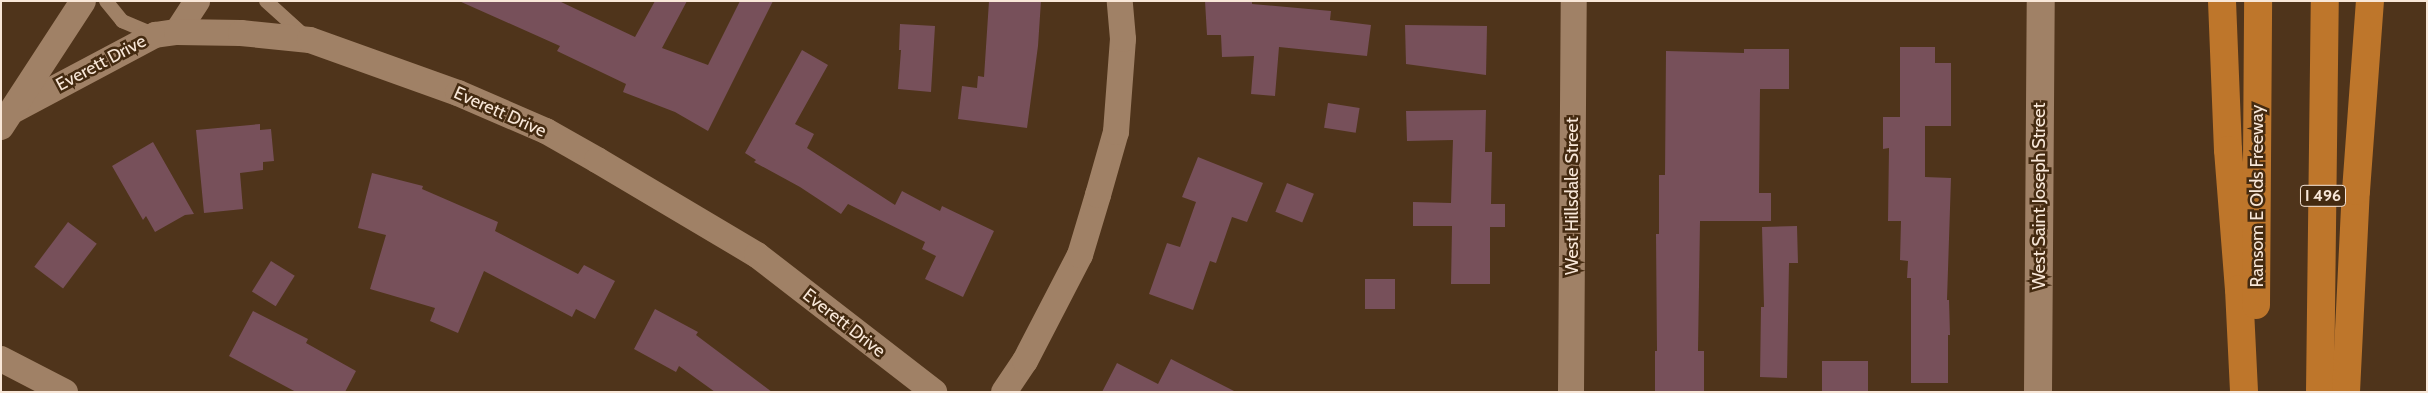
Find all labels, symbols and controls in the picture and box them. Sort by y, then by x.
street label: Everett Drive [52,30,150,96]
street label: Everett Drive [450,82,550,142]
street label: West Saint Joseph Street [2028,102,2050,290]
street label: Ransom E Olds Freeway [2246,105,2268,287]
street label: West Hillsdale Street [1561,117,1583,275]
road number: I 496 [2299,182,2347,210]
street label: Everett Drive [798,284,890,362]

